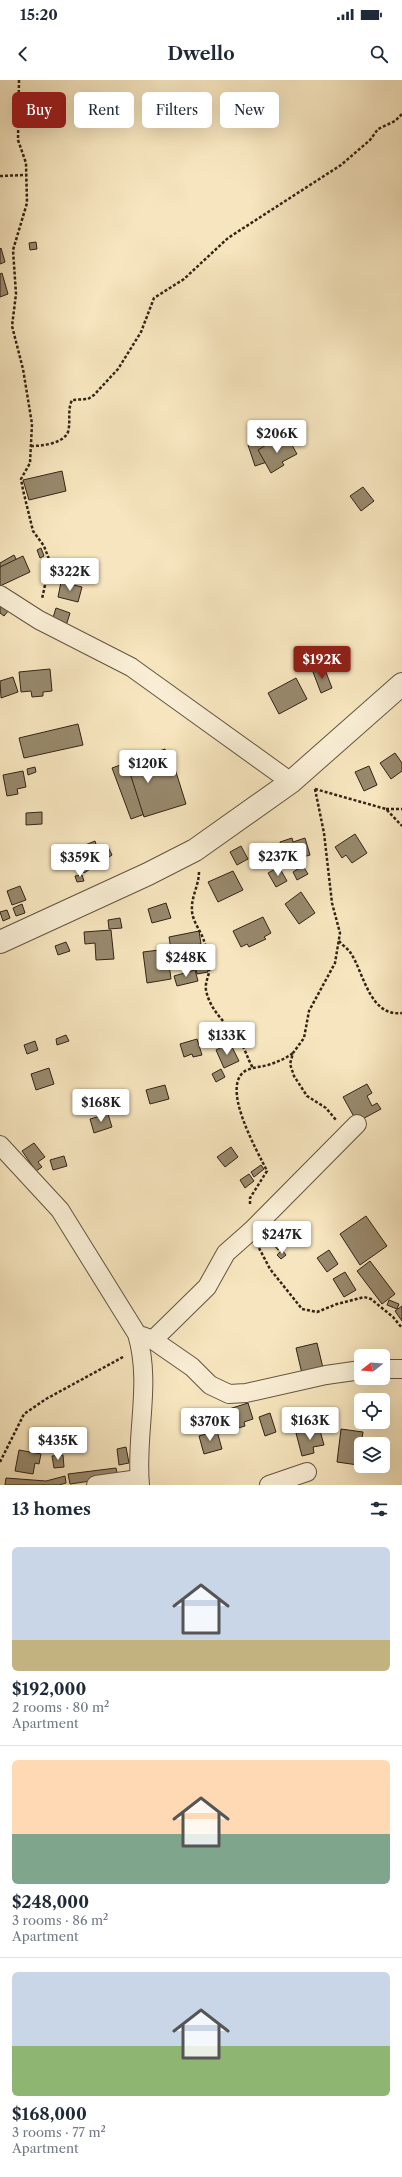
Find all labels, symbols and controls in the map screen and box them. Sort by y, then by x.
text: 15:20 [20,5,58,24]
icon: back [12,43,34,65]
text: Dwello [167,43,235,65]
icon: search [368,43,390,65]
chip: Buy [12,92,66,128]
chip: Rent [74,92,134,128]
chip: Filters [142,92,212,128]
chip: New [220,92,279,128]
pin: $206K [249,420,305,454]
text: $206K [256,425,298,441]
pin: $322K [42,558,98,592]
text: $322K [50,563,90,579]
pin: $192K [294,646,350,680]
text: $192K [303,651,341,667]
pin: $120K [120,750,176,784]
text: $120K [128,755,168,771]
pin: $237K [250,843,306,877]
pin: $359K [52,844,108,878]
text: $237K [258,848,298,864]
text: $359K [60,849,100,865]
pin: $248K [158,944,214,978]
text: $248K [165,949,207,965]
pin: $133K [199,1022,255,1056]
text: $133K [208,1027,246,1043]
pin: $168K [73,1089,129,1123]
text: $168K [81,1094,121,1110]
pin: $247K [254,1221,310,1255]
text: $247K [262,1226,302,1242]
north arrow [354,1349,390,1385]
map controls [354,1349,390,1473]
button: locate [354,1393,390,1429]
pin: $163K [282,1407,338,1441]
pin: $370K [182,1408,238,1442]
text: $163K [291,1412,329,1428]
text: $370K [190,1413,230,1429]
pin: $435K [30,1427,86,1461]
text: $435K [38,1432,78,1448]
button: layers [354,1437,390,1473]
icon: filters [368,1498,390,1520]
text: 13 homes [12,1499,91,1519]
icon: home [165,1573,237,1645]
text: $192,000 [12,1679,86,1699]
text: 2 rooms · 80 m² [12,1699,109,1715]
text: Apartment [12,1715,79,1731]
icon: home [165,1786,237,1858]
text: $248,000 [12,1892,89,1912]
text: 3 rooms · 86 m² [12,1912,108,1928]
text: Apartment [12,1928,79,1944]
icon: home [165,1998,237,2070]
text: $168,000 [12,2104,87,2124]
text: 3 rooms · 77 m² [12,2124,106,2140]
text: Apartment [12,2140,79,2156]

